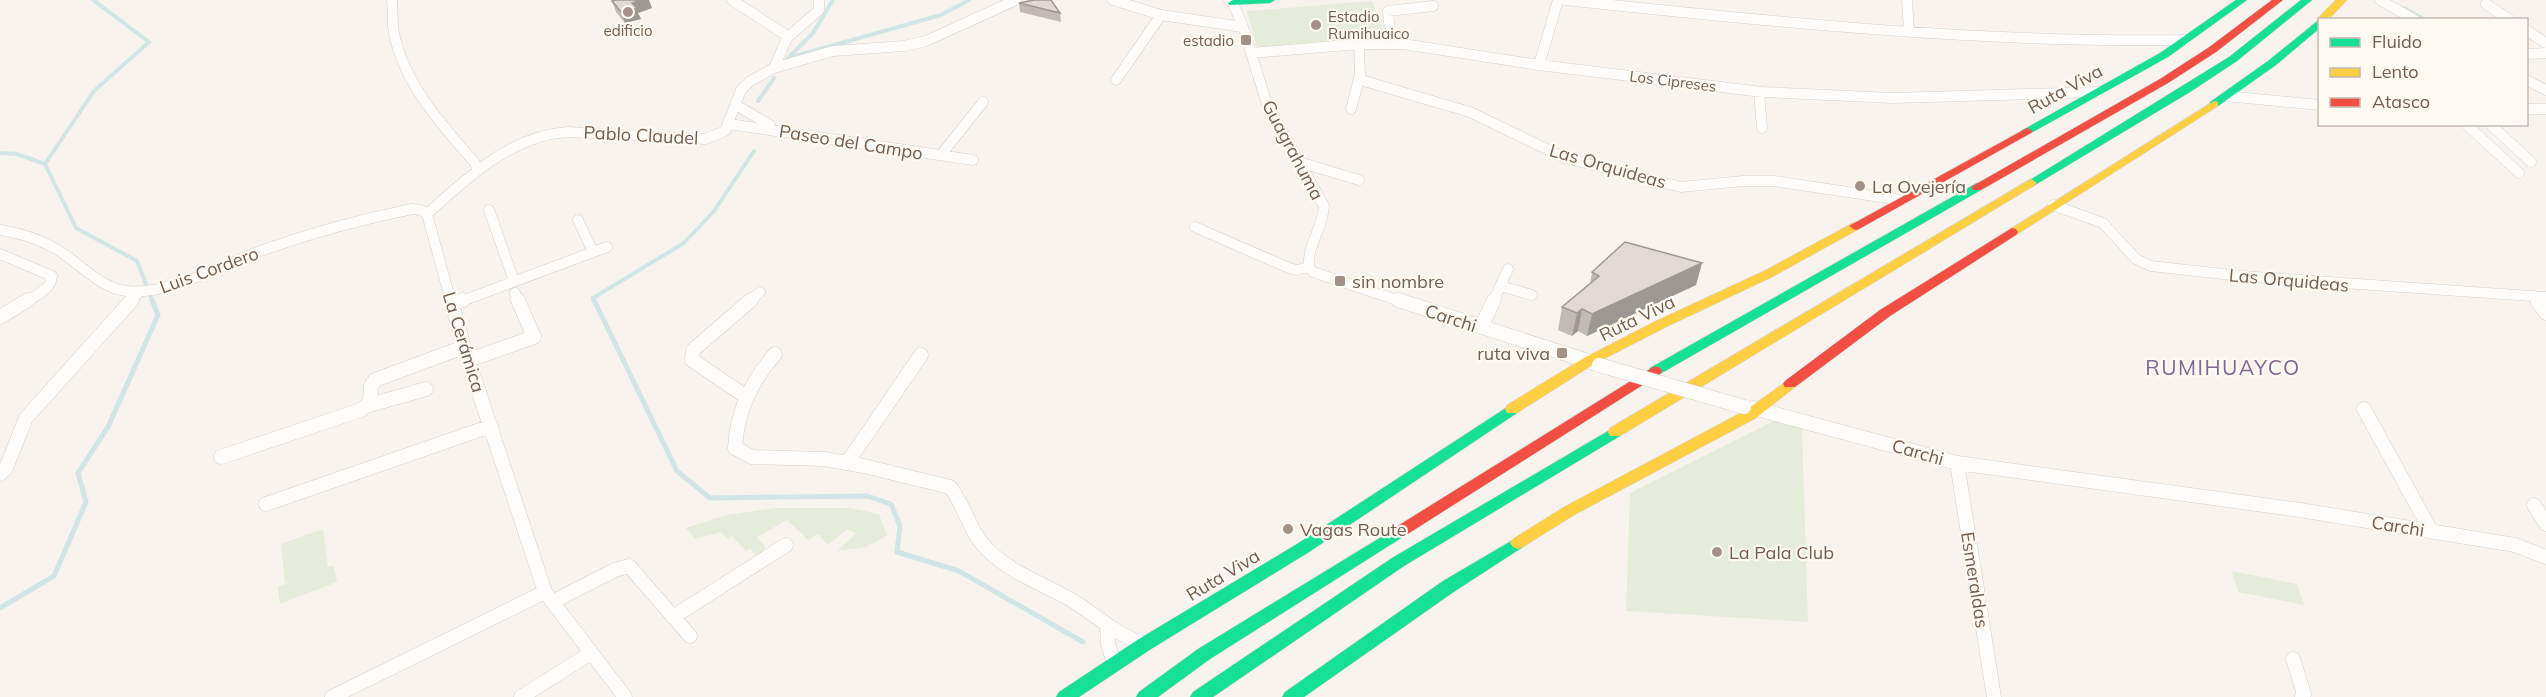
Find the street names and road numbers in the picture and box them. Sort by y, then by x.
street label: Ruta Viva [2024,59,2106,119]
street label: Los Cipreses [1628,66,1718,96]
street label: Guagrahuma [1257,96,1329,204]
street label: Paseo del Campo [778,119,924,165]
street label: Pablo Claudel [583,121,699,149]
street label: Las Orquideas [1547,138,1669,194]
street label: Luis Cordero [156,241,262,299]
street label: Las Orquideas [2228,263,2350,297]
street label: La Cerámica [438,289,490,395]
street label: Ruta Viva [1595,290,1679,346]
street label: Carchi [1422,299,1480,337]
street label: Carchi [1889,434,1947,470]
street label: Carchi [2370,510,2426,542]
street label: Esmeraldas [1956,530,1994,630]
street label: Ruta Viva [1182,544,1264,606]

